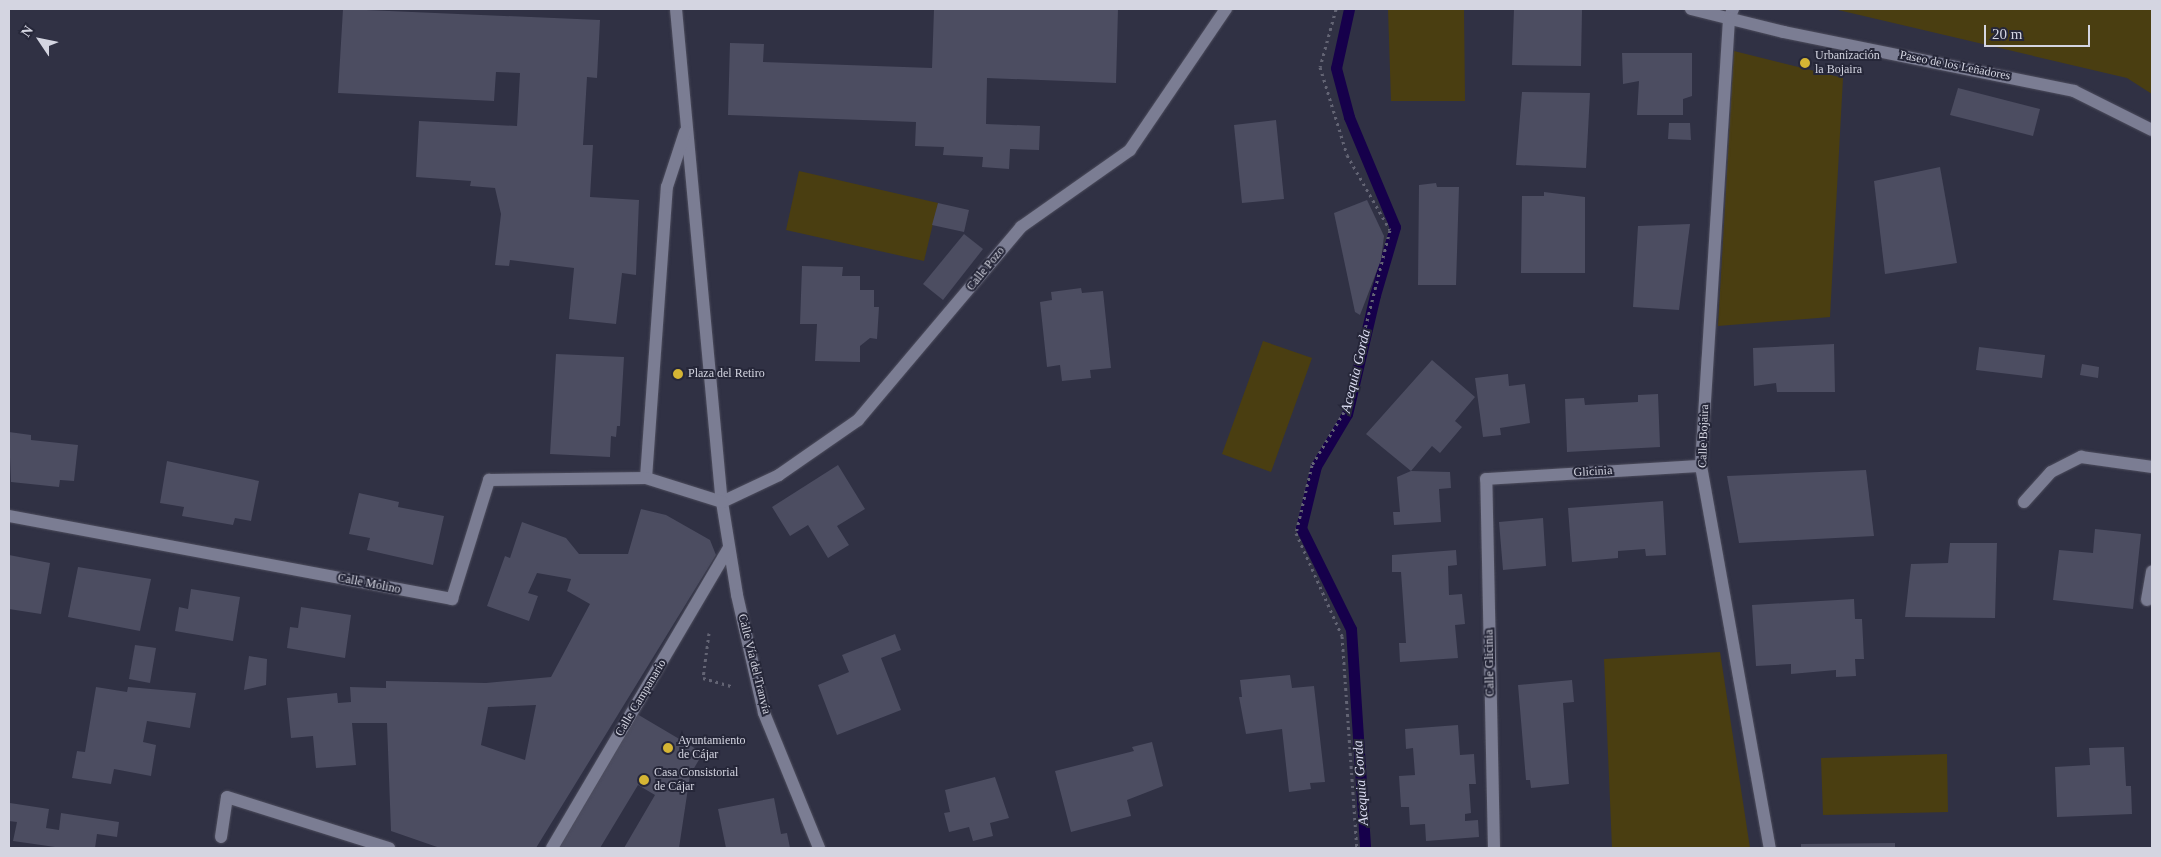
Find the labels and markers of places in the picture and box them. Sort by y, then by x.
place label: Urbanización la Bojaira [1815,49,1880,77]
marker: Urbanización la Bojaira [1799,57,1811,69]
place label: Plaza del Retiro [688,367,765,381]
marker: Plaza del Retiro [672,368,684,380]
place label: Ayuntamiento de Cájar [678,734,746,762]
marker: Ayuntamiento de Cájar [662,742,674,754]
place label: Casa Consistorial de Cájar [654,766,738,794]
marker: Casa Consistorial de Cájar [638,774,650,786]

